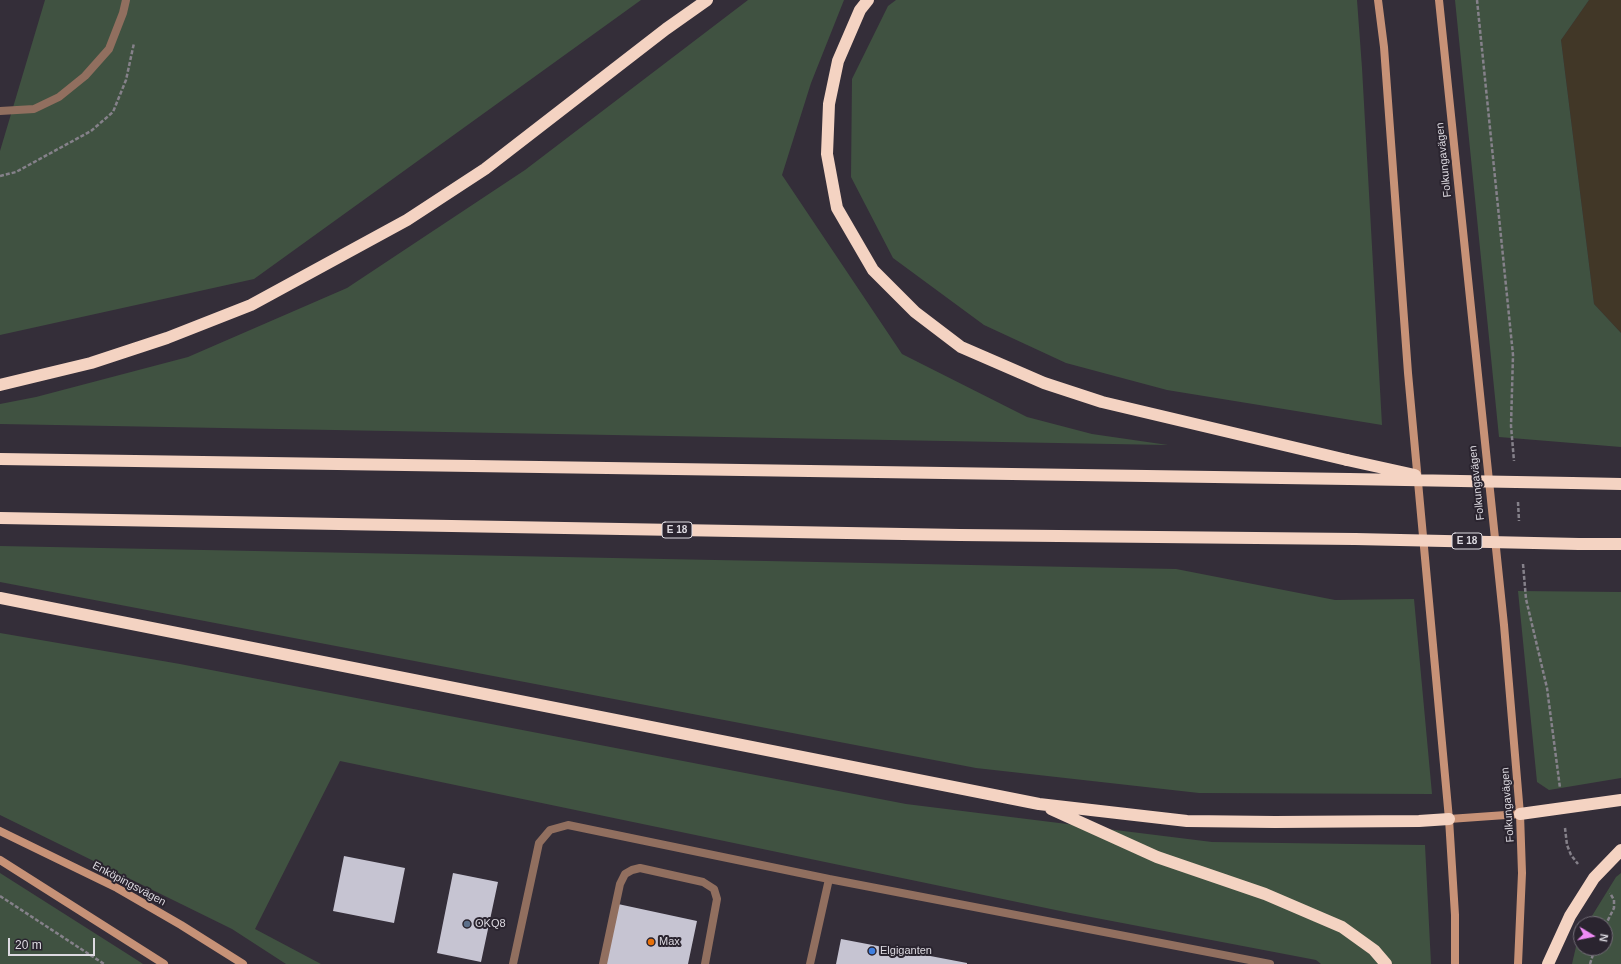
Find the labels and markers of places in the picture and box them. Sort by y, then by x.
place label: OKQ8 [475,917,506,931]
marker: OKQ8 [462,919,472,929]
place label: Max [659,935,680,949]
marker: Max [646,937,656,947]
place label: Elgiganten [880,944,932,958]
marker: Elgiganten [867,946,877,956]

